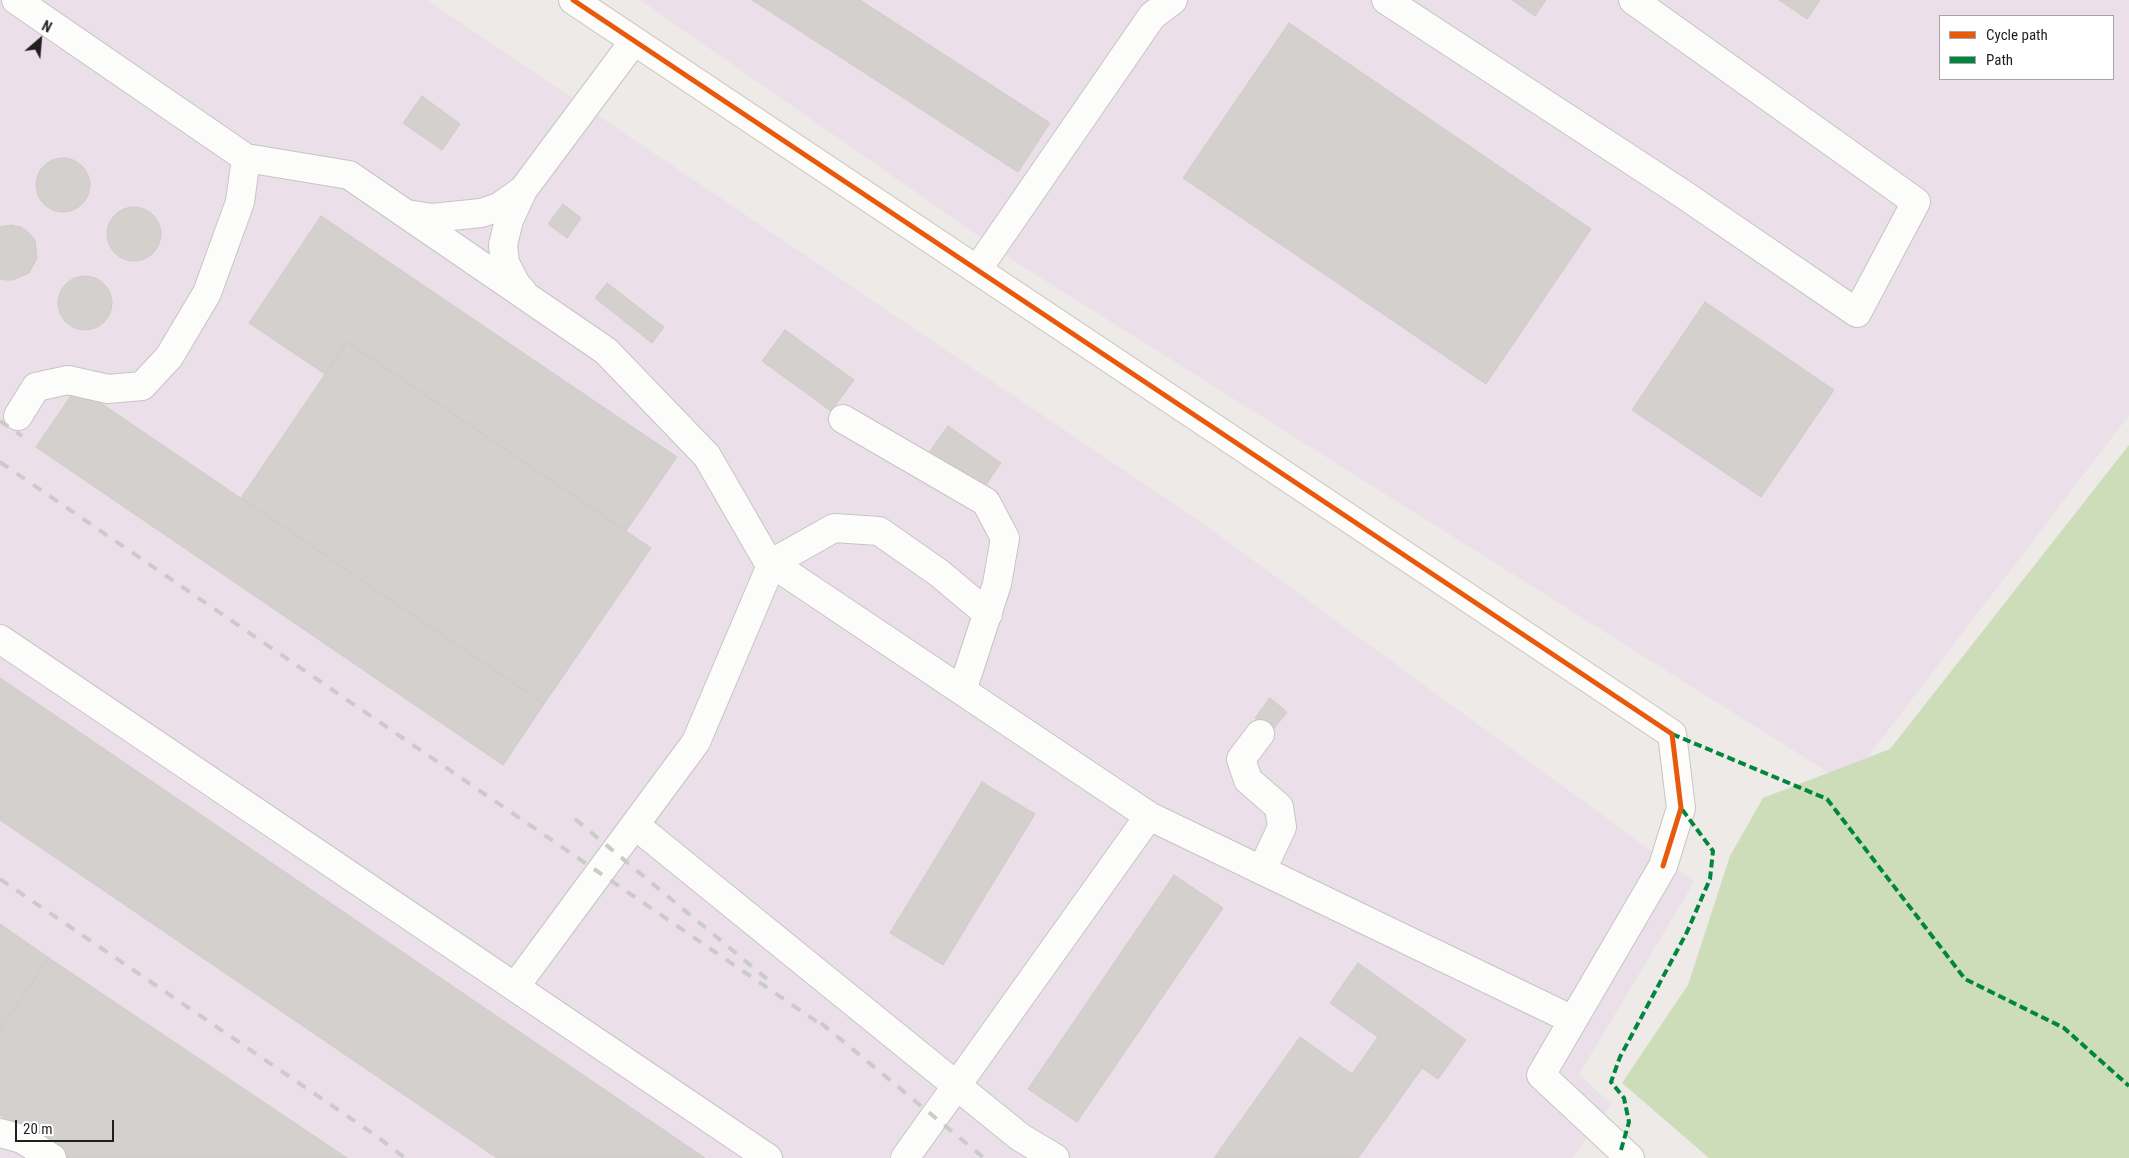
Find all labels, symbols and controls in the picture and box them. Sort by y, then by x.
north arrow [15,15,65,65]
legend [1939,15,2114,80]
text: N [39,18,54,36]
text: Cycle path [1986,26,2048,44]
text: Path [1986,51,2013,69]
scale bar [18,1110,116,1142]
text: 20 m [23,1120,53,1138]

